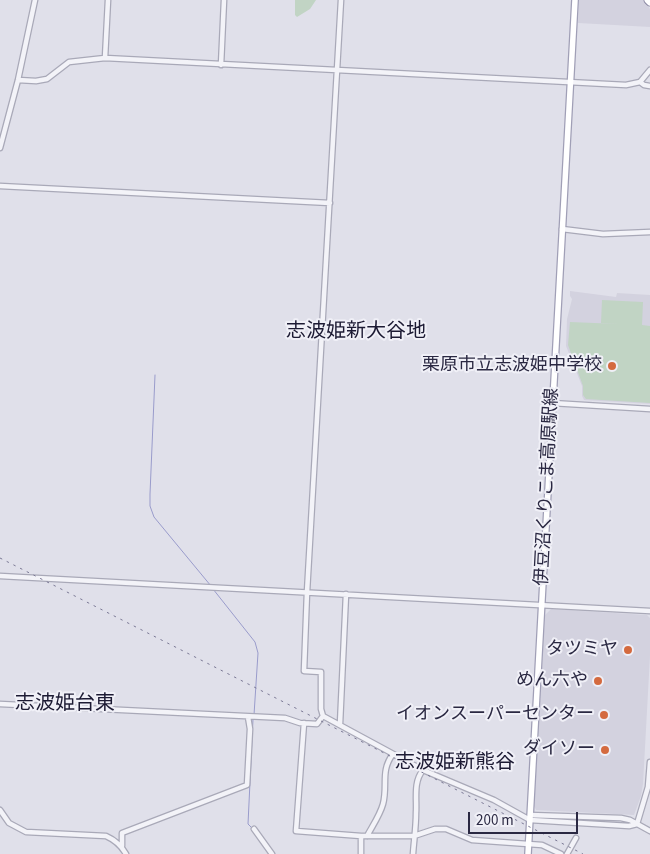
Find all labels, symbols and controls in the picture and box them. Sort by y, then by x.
district label: 志波姫新大谷地 [286,321,426,345]
place label: 栗原市立志波姫中学校 [422,355,602,377]
marker: 栗原市立志波姫中学校 [606,360,618,372]
street label: 伊豆沼くりこま高原駅線 [532,388,564,586]
place label: タツミヤ [546,639,618,661]
marker: タツミヤ [622,644,634,656]
place label: めん六や [516,670,588,692]
marker: めん六や [592,675,604,687]
district label: 志波姫台東 [15,693,115,717]
place label: イオンスーパーセンター [396,704,594,726]
marker: イオンスーパーセンター [598,709,610,721]
place label: ダイソー [523,739,595,761]
marker: ダイソー [599,744,611,756]
district label: 志波姫新熊谷 [395,752,515,776]
scale bar [470,802,580,834]
text: 200 m [476,810,514,831]

